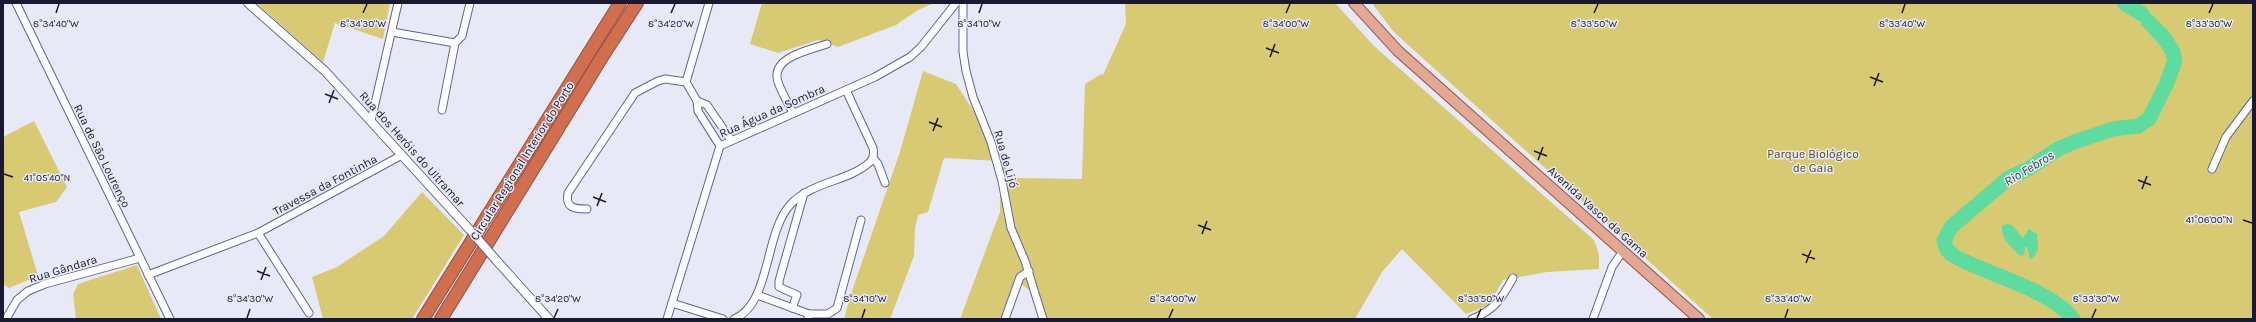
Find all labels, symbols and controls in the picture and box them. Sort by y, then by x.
text: 8°34'40"W [33,18,79,30]
text: 8°34'30"W [340,18,386,30]
text: 8°34'20"W [648,18,694,30]
text: 8°34'10"W [957,18,1001,30]
text: 8°34'00"W [1263,18,1309,30]
text: 8°33'50"W [1571,18,1617,30]
text: 8°33'40"W [1879,18,1925,30]
text: 8°33'30"W [2186,18,2232,30]
street label: Circular Regional Interior do Porto [467,79,577,243]
street label: Rua Água da Sombra [717,80,827,141]
street label: Rua dos Heróis do Ultramar [357,89,468,210]
street label: Rua de São Lourenço [71,102,133,210]
street label: Rua de Lijó [991,128,1021,190]
park label: Parque Biológico de Gaia [1767,147,1859,175]
water label: Rio Febros [2001,147,2057,189]
street label: Travessa da Fontinha [271,152,379,218]
street label: Avenida Vasco da Gama [1545,163,1651,261]
text: 41°05'40"N [24,172,70,184]
text: 41°06'00"N [2185,214,2233,226]
street label: Rua Gândara [27,252,99,286]
text: 8°34'30"W [227,293,273,305]
text: 8°34'20"W [535,293,581,305]
text: 8°34'10"W [843,293,887,305]
text: 8°34'00"W [1150,293,1196,305]
text: 8°33'50"W [1458,293,1504,305]
text: 8°33'40"W [1765,293,1811,305]
text: 8°33'30"W [2073,293,2119,305]

